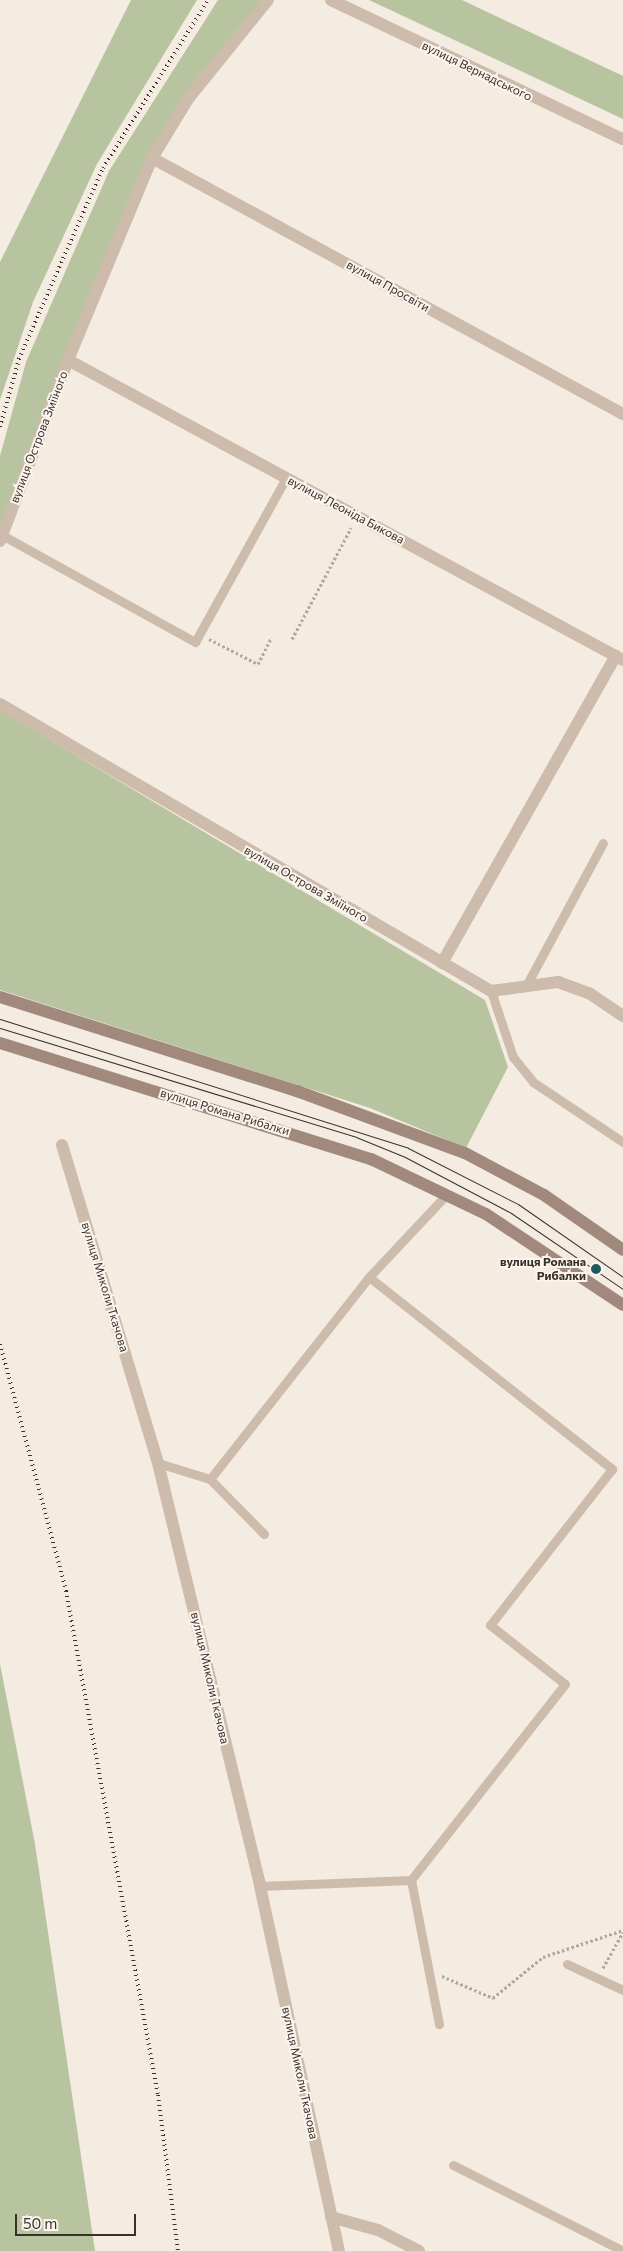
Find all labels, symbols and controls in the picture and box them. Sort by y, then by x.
street label: вулиця Вернадського [420,38,534,104]
street label: вулиця Просвіти [344,257,432,315]
street label: вулиця Острова Зміїного [7,369,71,505]
street label: вулиця Леоніда Бикова [285,473,407,547]
street label: вулиця Острова Зміїного [242,843,370,925]
street label: вулиця Романа Рибалки [159,1085,291,1139]
street label: вулиця Миколи Ткачова [78,1220,132,1354]
place label: вулиця Романа Рибалки [500,1255,586,1283]
marker: вулиця Романа Рибалки [590,1263,602,1275]
street label: вулиця Миколи Ткачова [188,1611,232,1745]
street label: вулиця Миколи Ткачова [279,2006,321,2140]
scale bar [18,2204,139,2236]
text: 50 m [23,2214,57,2232]

